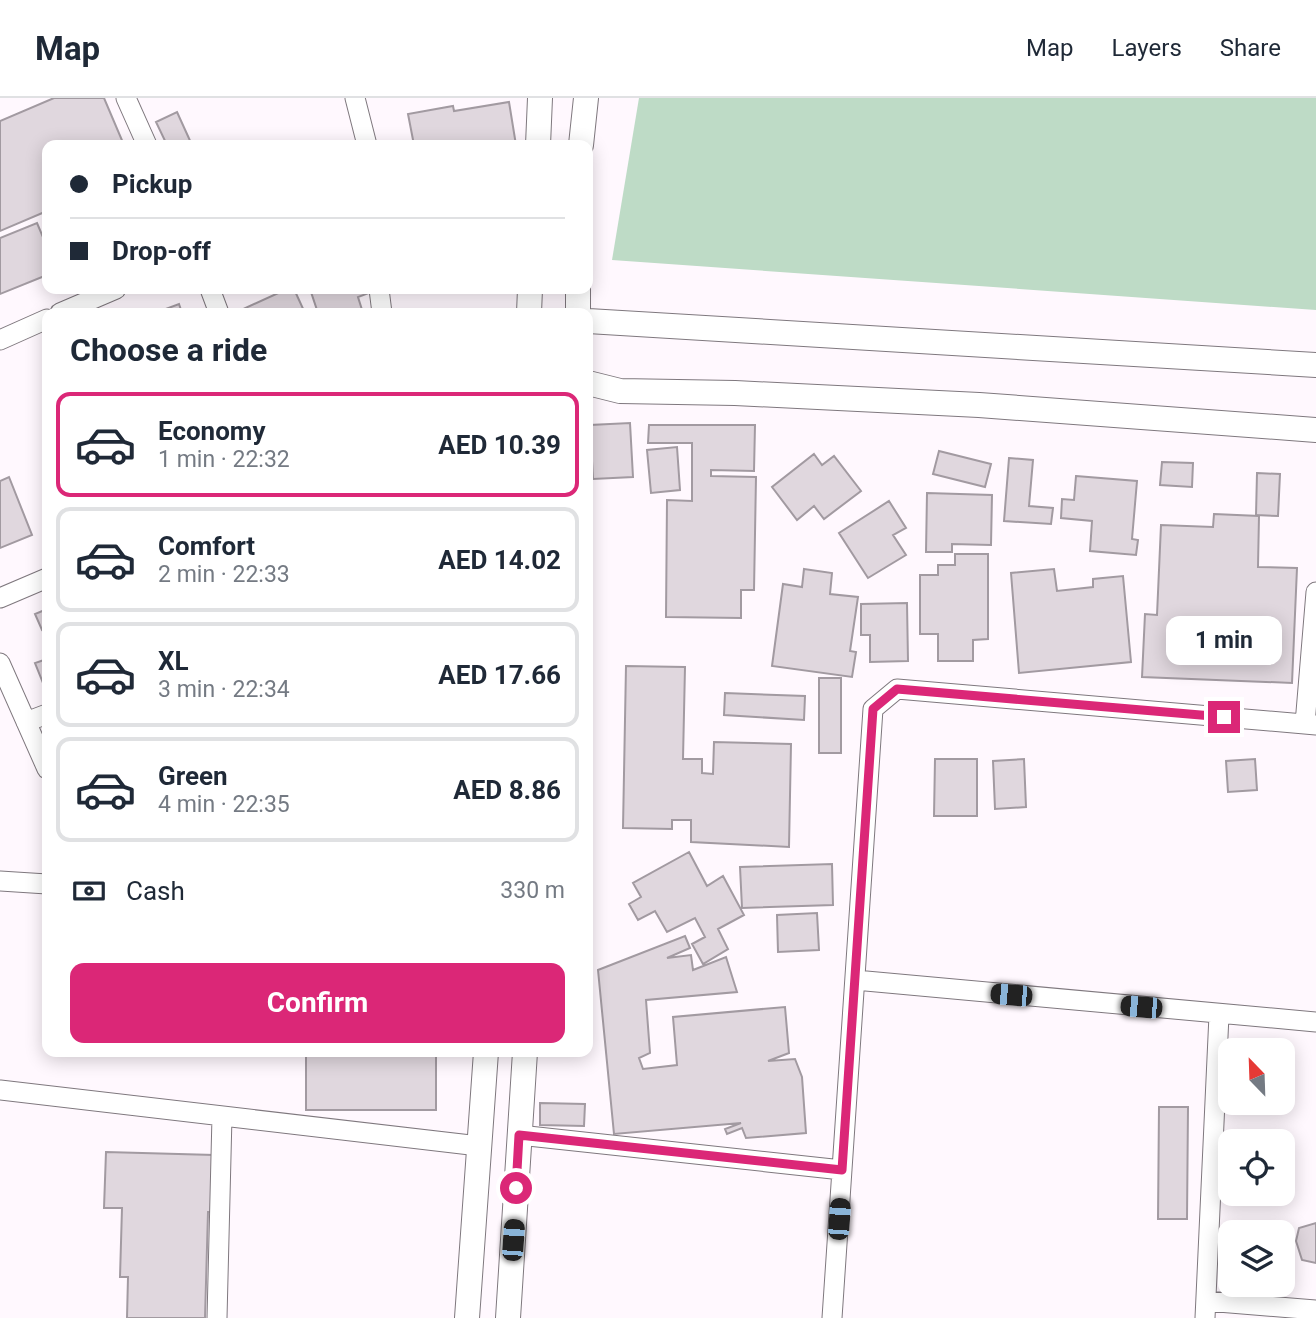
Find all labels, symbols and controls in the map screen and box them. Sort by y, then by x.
text: Map [35,29,100,68]
text: Map [1026,34,1074,62]
text: Layers [1112,34,1182,62]
text: Share [1220,34,1281,62]
text: Pickup [112,169,192,199]
text: Drop-off [112,236,211,266]
text: Choose a ride [70,331,267,369]
icon: car [74,413,137,476]
text: Economy [158,416,265,446]
text: AED 10.39 [438,430,561,460]
text: 1 min · 22:32 [158,446,290,473]
icon: car [74,528,137,591]
text: Comfort [158,531,255,561]
text: AED 14.02 [438,545,561,575]
text: 2 min · 22:33 [158,561,290,588]
callout: 1 min [1166,616,1282,664]
text: 1 min [1195,627,1253,654]
icon: car [74,643,137,706]
text: XL [158,646,189,676]
text: AED 17.66 [438,660,561,690]
text: 3 min · 22:34 [158,676,290,703]
route end [1208,701,1240,733]
icon: car [74,758,137,821]
text: Green [158,761,228,791]
text: AED 8.86 [453,775,561,805]
text: 4 min · 22:35 [158,791,290,818]
icon: cash [70,872,108,910]
text: Cash [126,876,185,906]
text: 330 m [500,877,565,904]
button: Confirm [70,963,565,1043]
car [990,983,1033,1007]
car [1120,995,1163,1019]
north arrow [1218,1038,1295,1115]
map controls [1218,1038,1295,1297]
button: locate [1218,1129,1295,1206]
route start [500,1172,532,1204]
car [828,1197,851,1241]
car [502,1218,525,1262]
button: layers [1218,1220,1295,1297]

